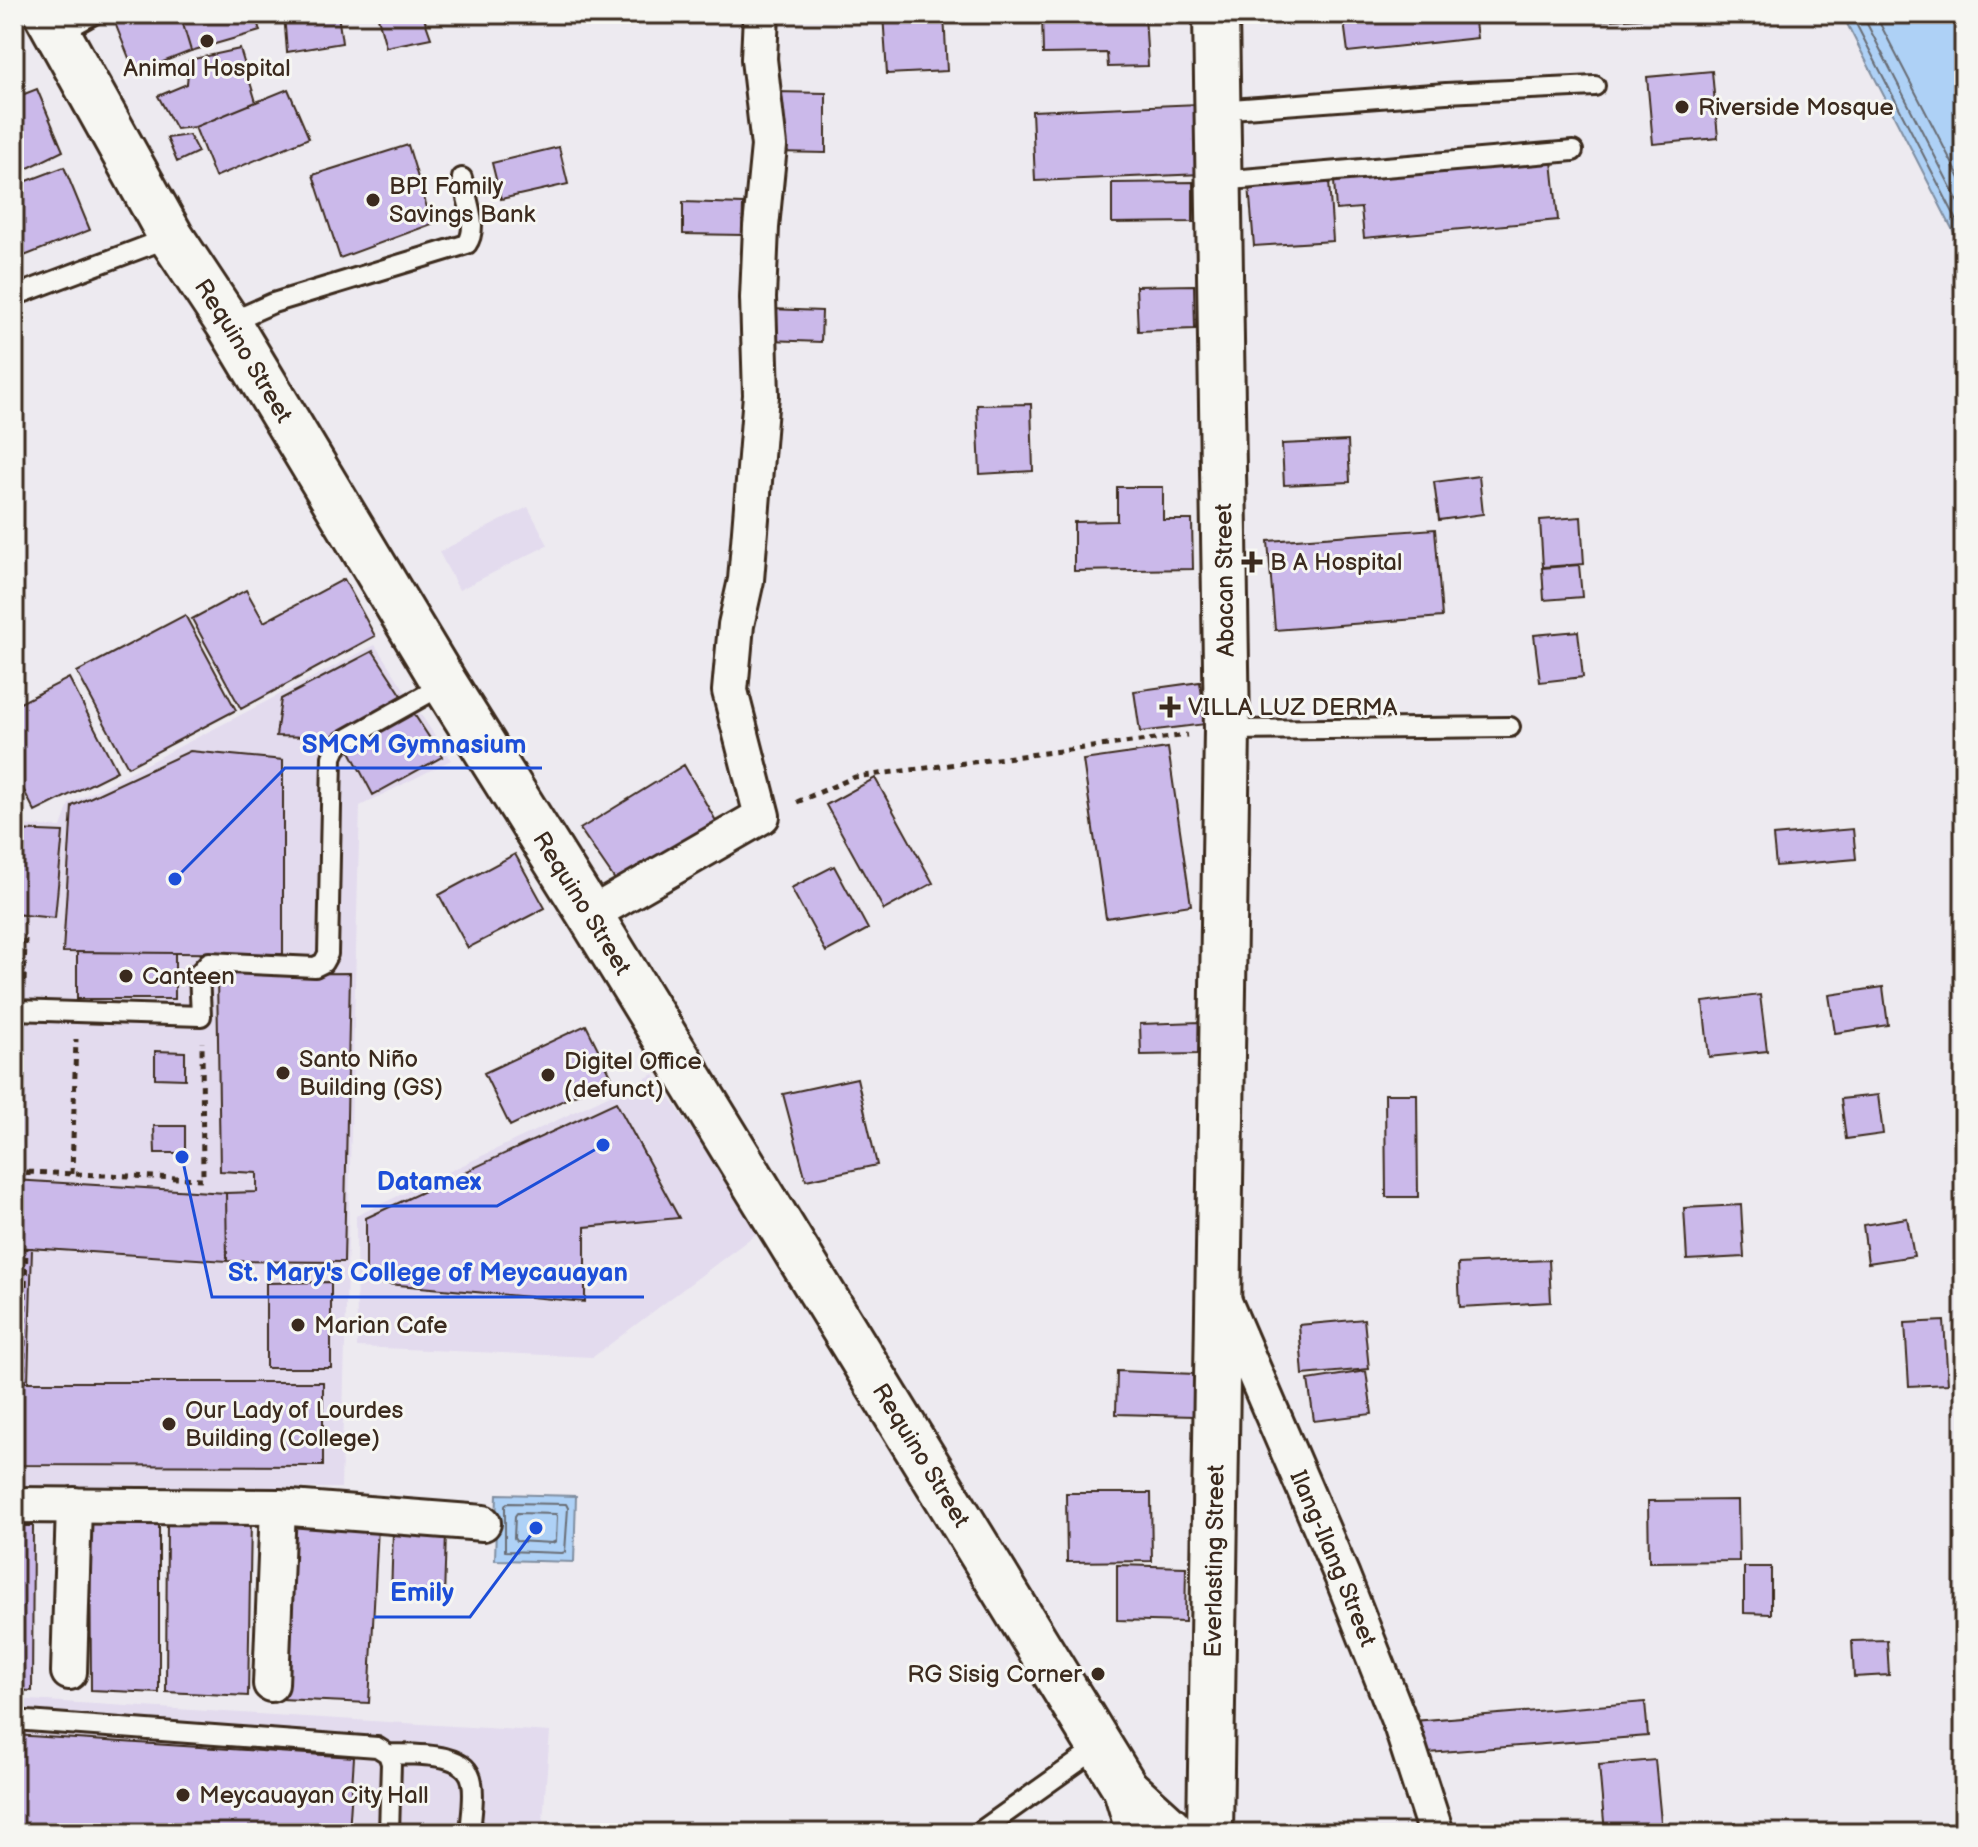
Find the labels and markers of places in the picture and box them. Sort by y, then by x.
marker: Animal Hospital [198,32,216,50]
place label: Animal Hospital [123,54,291,83]
place label: Riverside Mosque [1698,93,1894,122]
marker: Riverside Mosque [1673,98,1691,116]
place label: BPI Family Savings Bank [389,172,536,229]
marker: BPI Family Savings Bank [364,191,382,209]
place label: B A Hospital [1270,548,1402,577]
marker: B A Hospital [1241,551,1263,573]
place label: VILLA LUZ DERMA [1188,693,1398,722]
marker: VILLA LUZ DERMA [1159,696,1181,718]
callout: SMCM Gymnasium [285,718,542,768]
place label: Canteen [142,962,235,991]
marker: Canteen [117,967,135,985]
place label: Santo Niño Building (GS) [299,1045,443,1102]
place label: Digitel Office (defunct) [564,1047,702,1104]
marker: Santo Niño Building (GS) [274,1064,292,1082]
marker: Digitel Office (defunct) [539,1066,557,1084]
callout: Datamex [361,1156,497,1206]
callout: St. Mary's College of Meycauayan [212,1247,644,1297]
place label: Marian Cafe [314,1311,448,1340]
marker: Marian Cafe [289,1316,307,1334]
place label: Our Lady of Lourdes Building (College) [185,1396,403,1453]
marker: Our Lady of Lourdes Building (College) [160,1415,178,1433]
callout: Emily [374,1567,470,1617]
place label: RG Sisig Corner [907,1660,1082,1689]
marker: RG Sisig Corner [1089,1665,1107,1683]
place label: Meycauayan City Hall [199,1781,429,1810]
marker: Meycauayan City Hall [174,1786,192,1804]

